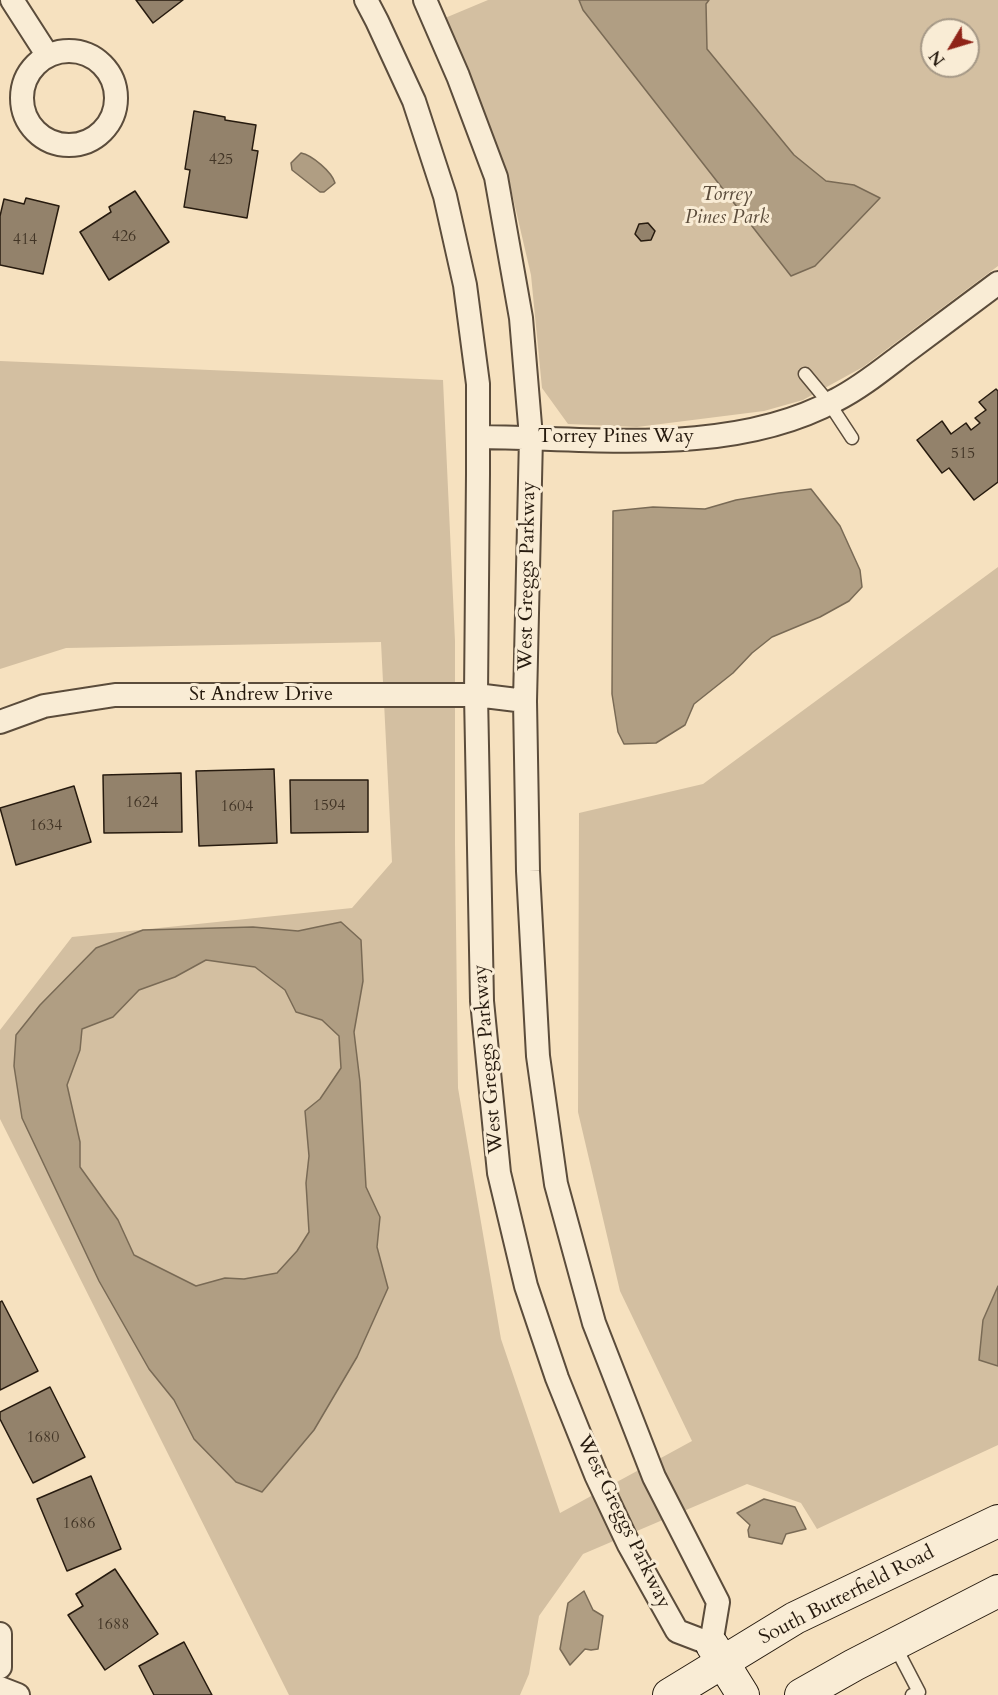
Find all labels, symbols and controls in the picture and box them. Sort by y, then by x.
north arrow [920,18,980,78]
text: N [924,46,950,70]
house number: 425 [209,150,233,170]
park label: Torrey Pines Park [685,183,769,230]
house number: 426 [112,227,136,247]
house number: 414 [13,230,37,250]
street label: Torrey Pines Way [538,425,694,449]
house number: 515 [951,444,975,464]
street label: West Greggs Parkway [514,481,542,671]
street label: St Andrew Drive [189,683,333,707]
house number: 1624 [126,793,158,813]
house number: 1594 [313,796,345,816]
house number: 1604 [221,797,253,817]
house number: 1634 [30,816,62,836]
street label: West Greggs Parkway [469,963,509,1155]
house number: 1680 [27,1428,59,1448]
street label: West Greggs Parkway [571,1431,675,1613]
house number: 1686 [63,1514,95,1534]
street label: South Butterfield Road [755,1541,939,1651]
house number: 1688 [97,1615,129,1635]

